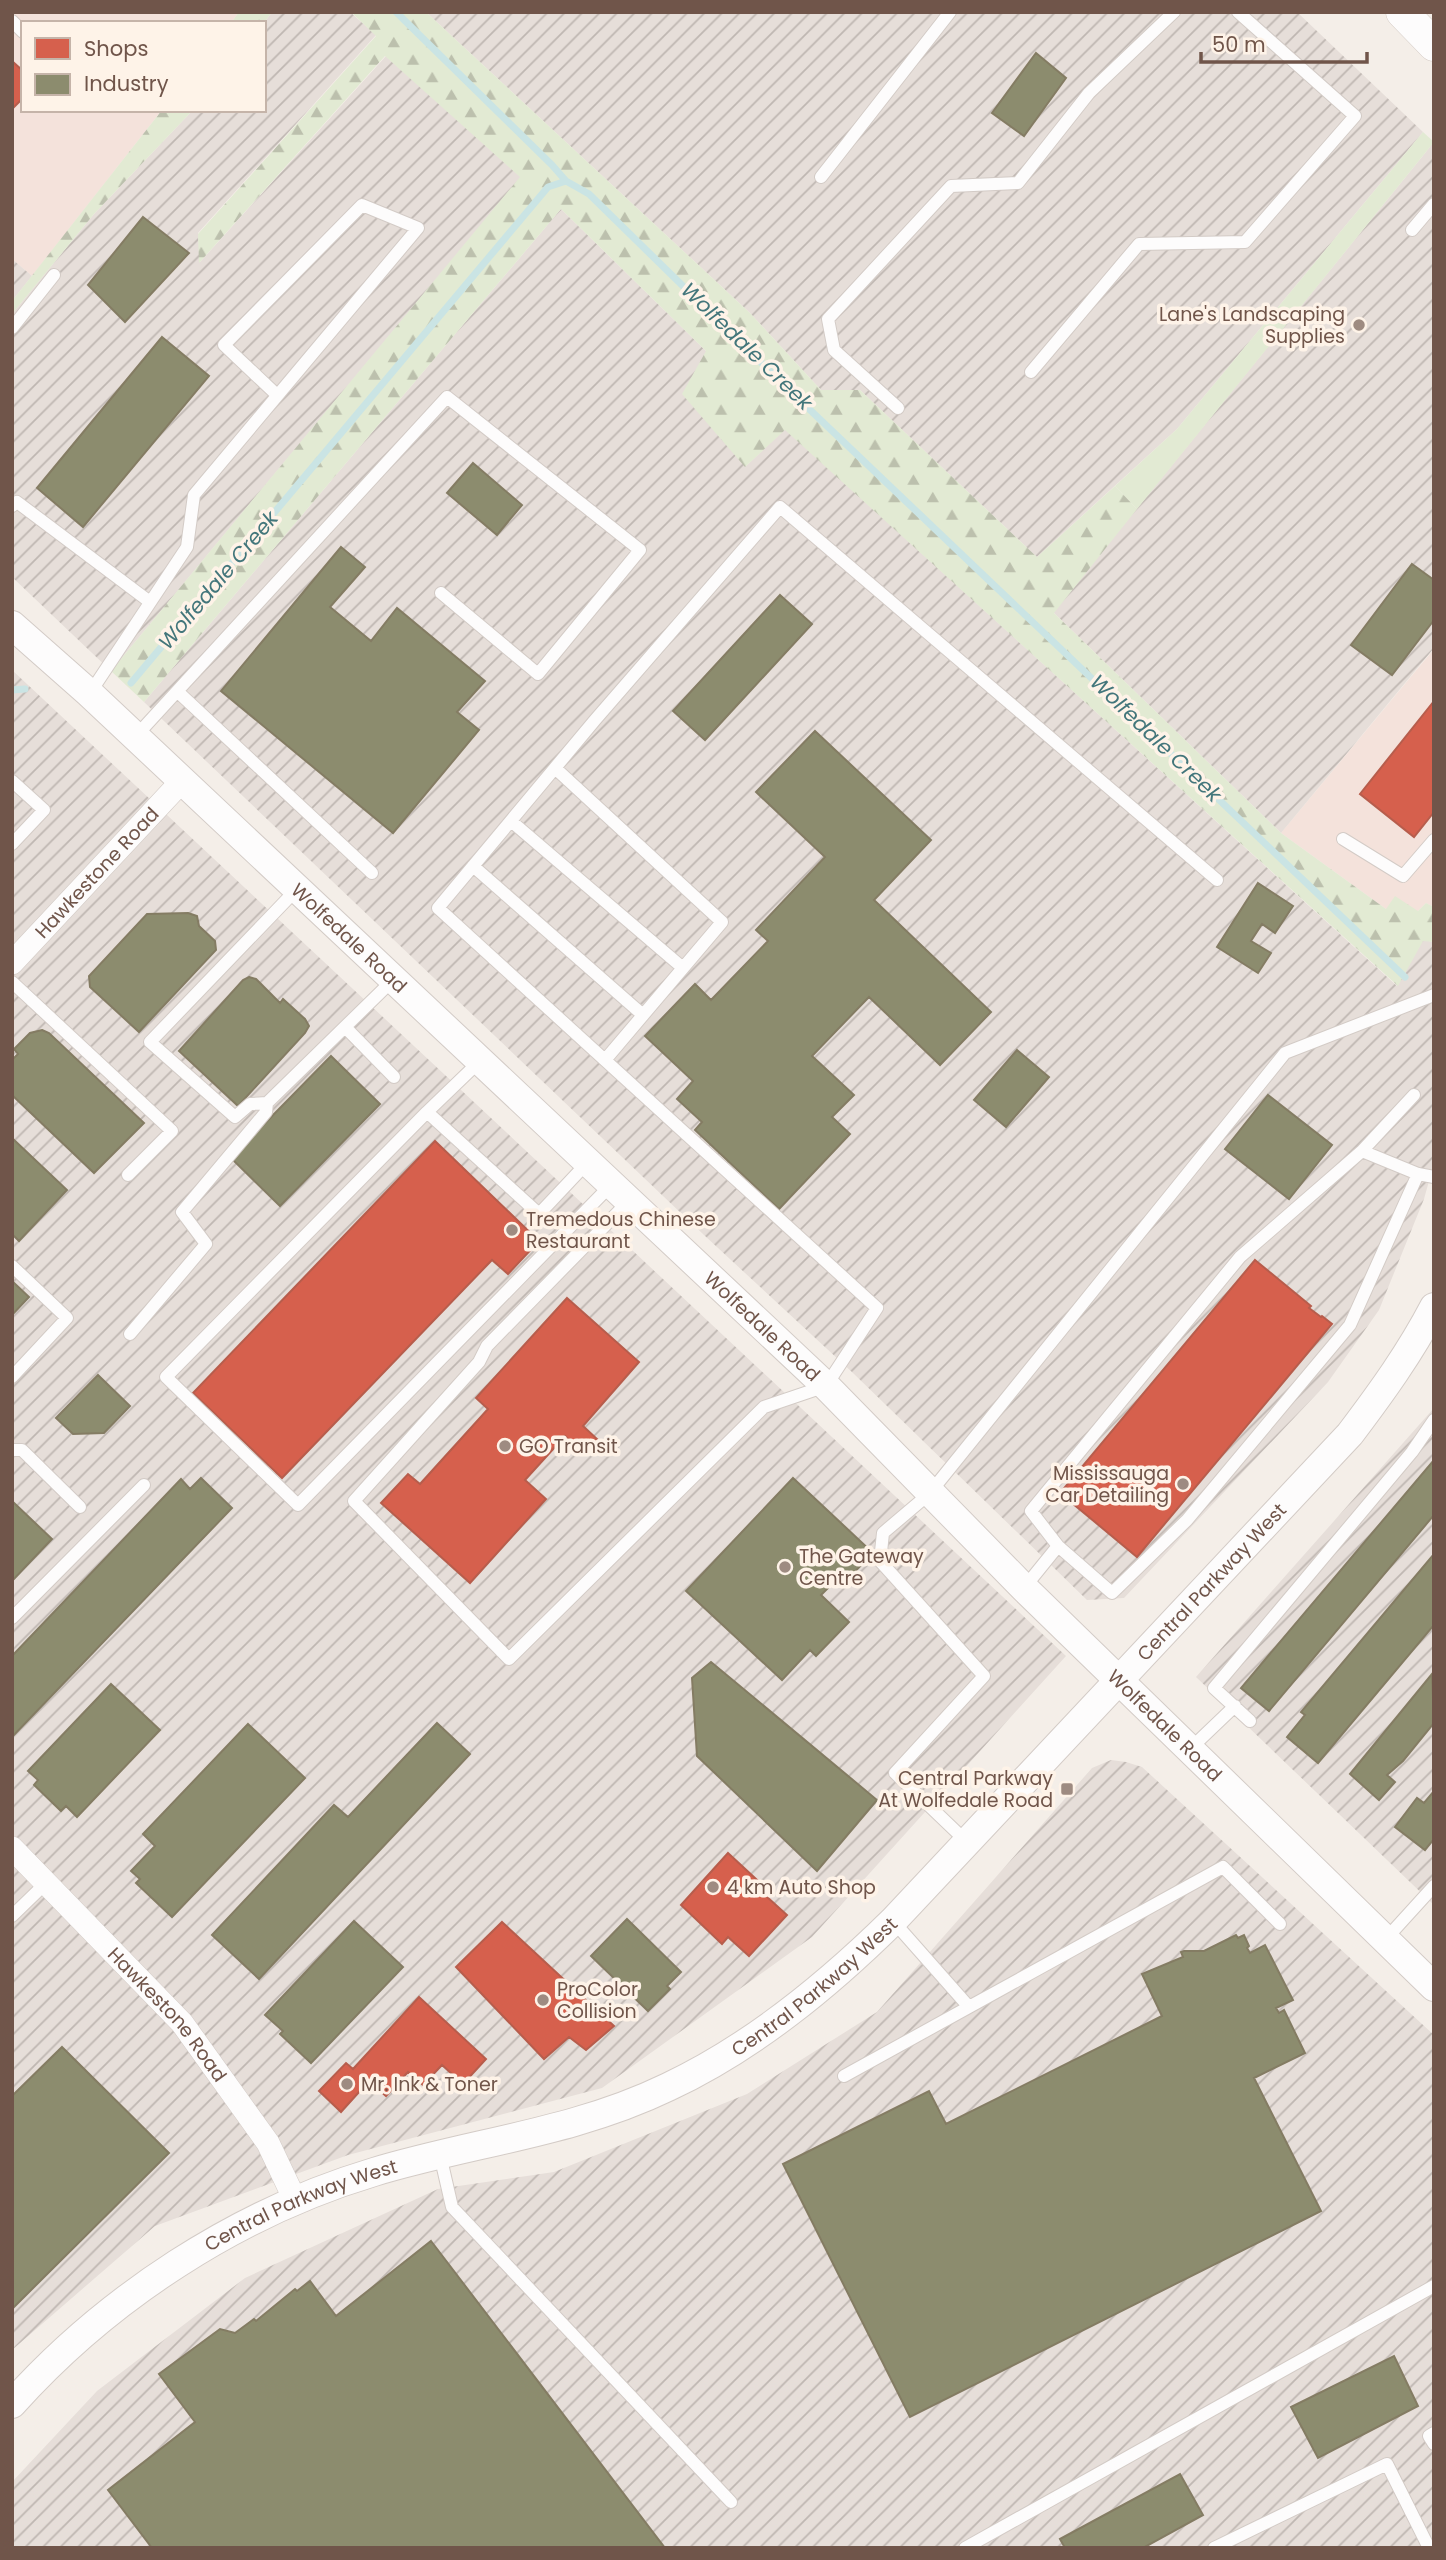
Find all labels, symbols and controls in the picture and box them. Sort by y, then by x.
legend [21,21,266,112]
scale bar [1201,21,1367,65]
text: 50 m [1212,30,1266,59]
text: Shops [84,34,148,63]
text: Industry [84,69,169,98]
water label: Wolfedale Creek [675,276,820,417]
place label: Lane's Landscaping Supplies [1159,301,1345,350]
marker: Lane's Landscaping Supplies [1351,317,1367,333]
water label: Wolfedale Creek [151,504,285,655]
water label: Wolfedale Creek [1084,668,1229,809]
street label: Hawkestone Road [29,801,165,944]
street label: Wolfedale Road [285,876,413,999]
place label: Tremedous Chinese Restaurant [526,1206,716,1255]
marker: Tremedous Chinese Restaurant [504,1222,520,1238]
street label: Wolfedale Road [698,1265,826,1387]
place label: GO Transit [519,1433,618,1460]
marker: GO Transit [497,1438,513,1454]
place label: Mississauga Car Detailing [1045,1460,1169,1509]
marker: Mississauga Car Detailing [1175,1476,1191,1492]
street label: Central Parkway West [1131,1497,1292,1667]
place label: The Gateway Centre [799,1543,924,1592]
marker: The Gateway Centre [777,1559,793,1575]
street label: Wolfedale Road [1102,1663,1228,1787]
place label: Central Parkway At Wolfedale Road [878,1765,1053,1814]
marker: Central Parkway At Wolfedale Road [1059,1781,1075,1797]
place label: 4 km Auto Shop [727,1874,876,1901]
marker: 4 km Auto Shop [705,1879,721,1895]
street label: Central Parkway West [726,1911,903,2063]
street label: Hawkestone Road [102,1941,233,2087]
place label: ProColor Collision [557,1976,638,2025]
marker: ProColor Collision [535,1992,551,2008]
place label: Mr. Ink & Toner [361,2071,498,2098]
marker: Mr. Ink & Toner [339,2076,355,2092]
street label: Central Parkway West [199,2152,400,2258]

